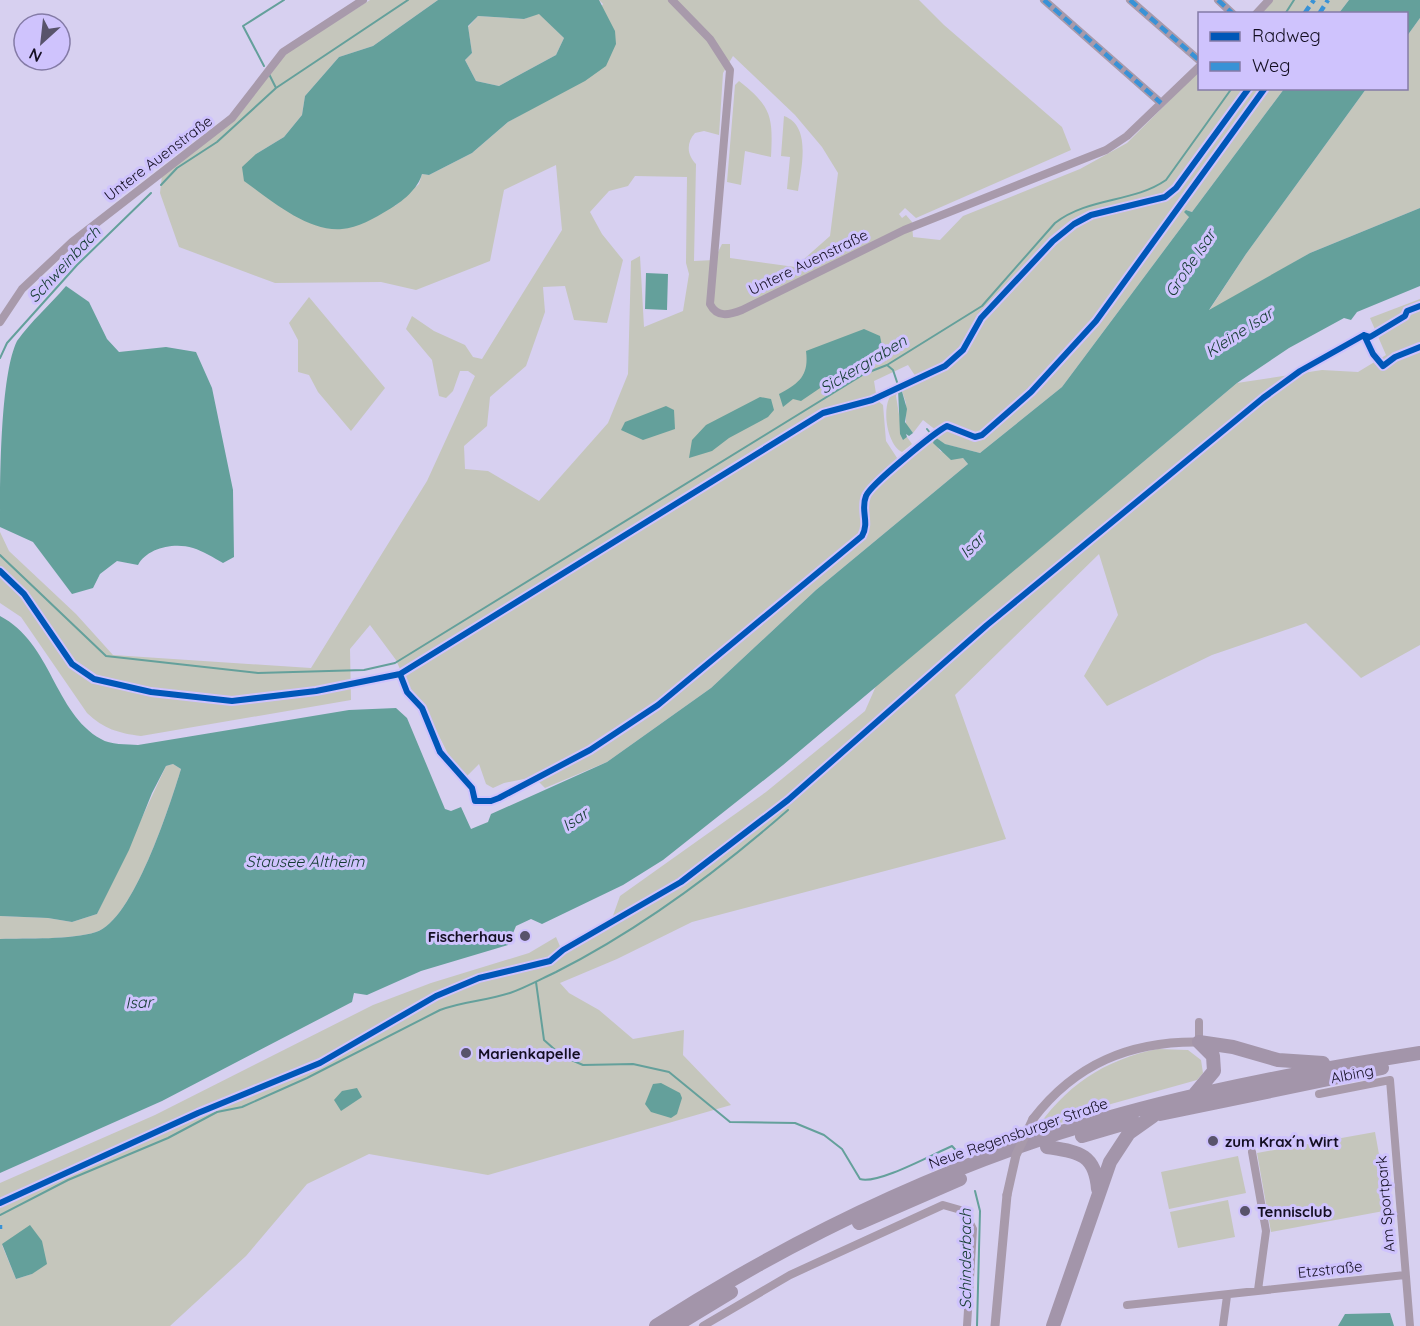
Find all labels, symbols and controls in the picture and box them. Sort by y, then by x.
north arrow [12,12,72,72]
legend [1198,12,1408,90]
text: Radweg [1252,24,1321,47]
text: N [25,44,45,67]
text: Weg [1252,54,1290,77]
street label: Untere Auenstraße [100,111,216,205]
water label: Schweinbach [24,221,105,306]
water label: Große Isar [1160,224,1221,301]
street label: Untere Auenstraße [745,225,871,299]
water label: Kleine Isar [1201,302,1278,361]
water label: Sickergraben [816,330,911,398]
water label: Isar [955,527,990,562]
water label: Isar [558,802,594,835]
water label: Stausee Altheim [246,851,365,871]
place label: Fischerhaus [428,927,513,946]
marker: Fischerhaus [518,929,532,943]
water label: Isar [125,991,155,1012]
place label: Marienkapelle [478,1044,581,1063]
marker: Marienkapelle [459,1046,473,1060]
street label: Albing [1329,1061,1375,1087]
street label: Neue Regensburger Straße [926,1093,1110,1173]
place label: zum Krax´n Wirt [1225,1132,1339,1151]
marker: zum Krax´n Wirt [1206,1134,1220,1148]
street label: Am Sportpark [1371,1155,1399,1253]
place label: Tennisclub [1257,1202,1332,1221]
marker: Tennisclub [1238,1204,1252,1218]
water label: Schinderbach [955,1208,975,1309]
street label: Etzstraße [1297,1256,1363,1282]

